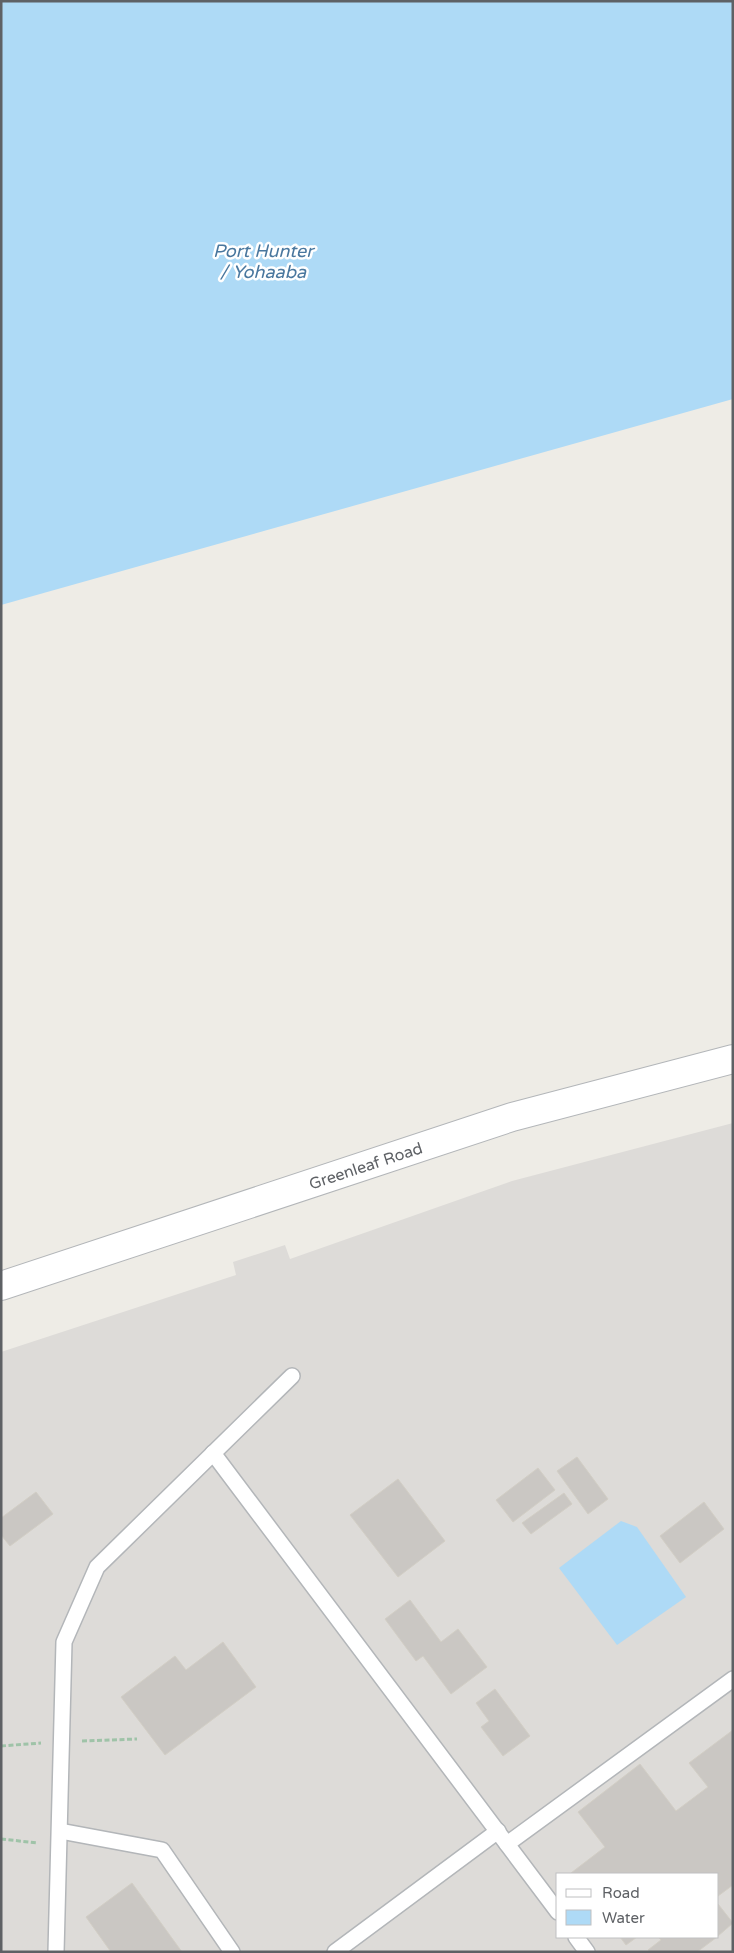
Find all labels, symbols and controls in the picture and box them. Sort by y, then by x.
water label: Port Hunter / Yohaaba [213,240,315,283]
street label: Greenleaf Road [307,1138,425,1194]
legend [556,1873,719,1938]
text: Road [602,1884,640,1902]
text: Water [602,1909,645,1927]

